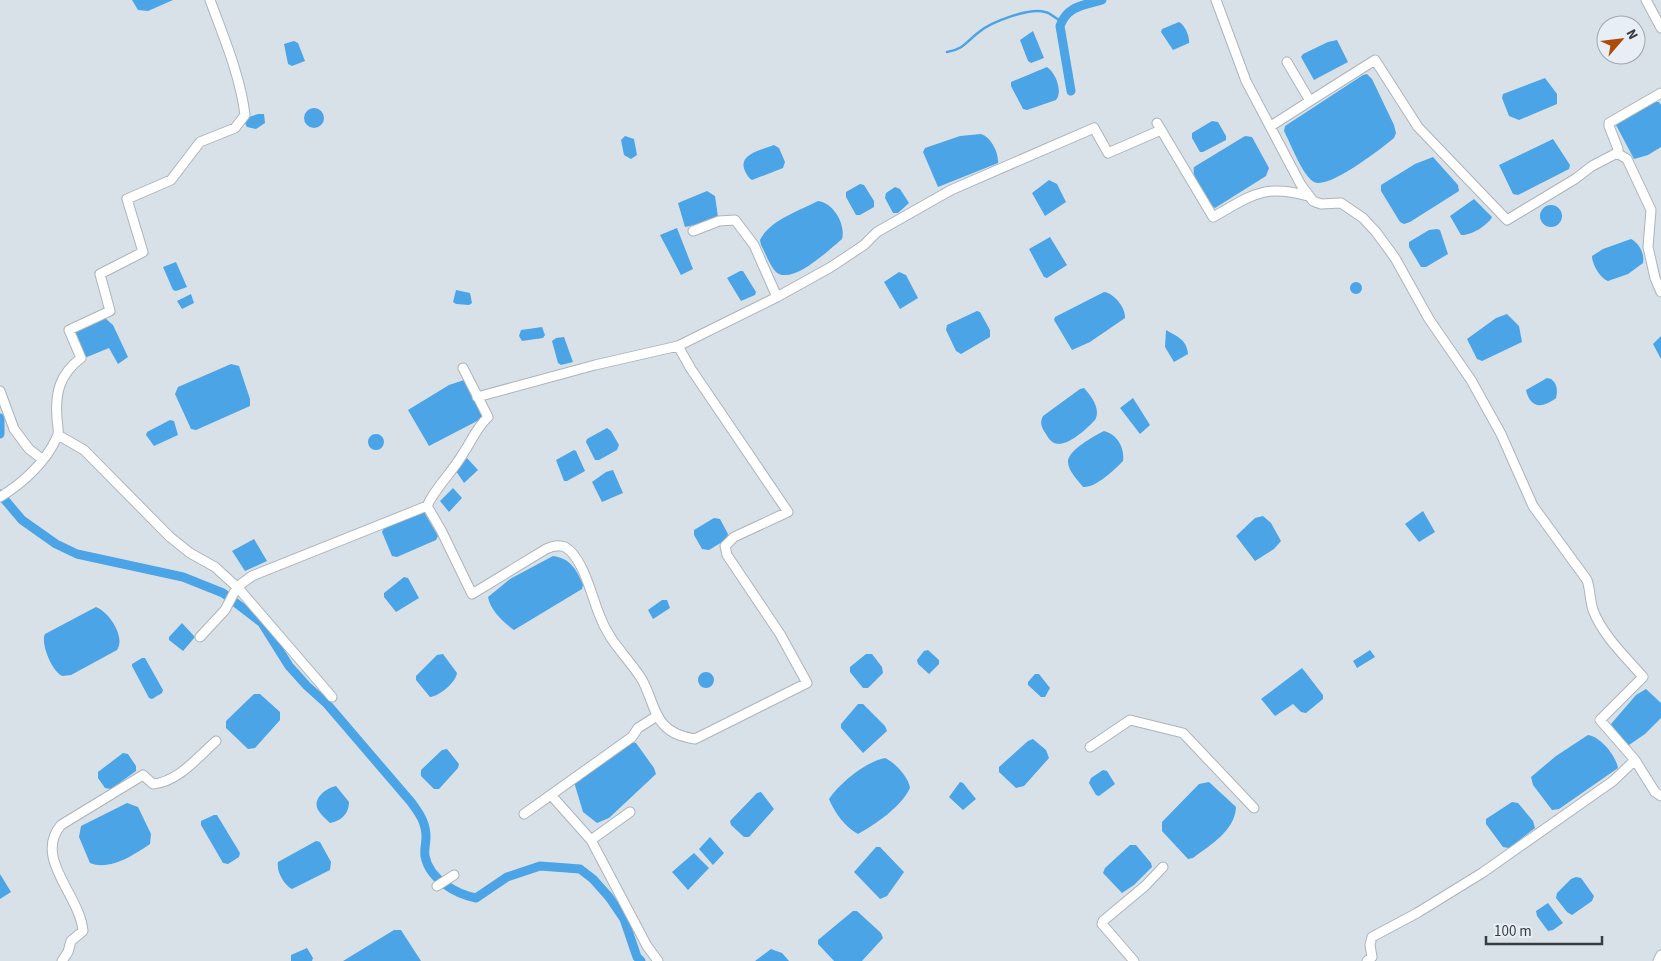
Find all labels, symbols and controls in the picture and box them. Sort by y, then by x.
north arrow [1596,15,1646,65]
text: N [1621,26,1643,43]
scale bar [1486,914,1602,946]
text: 100 m [1494,921,1532,942]

